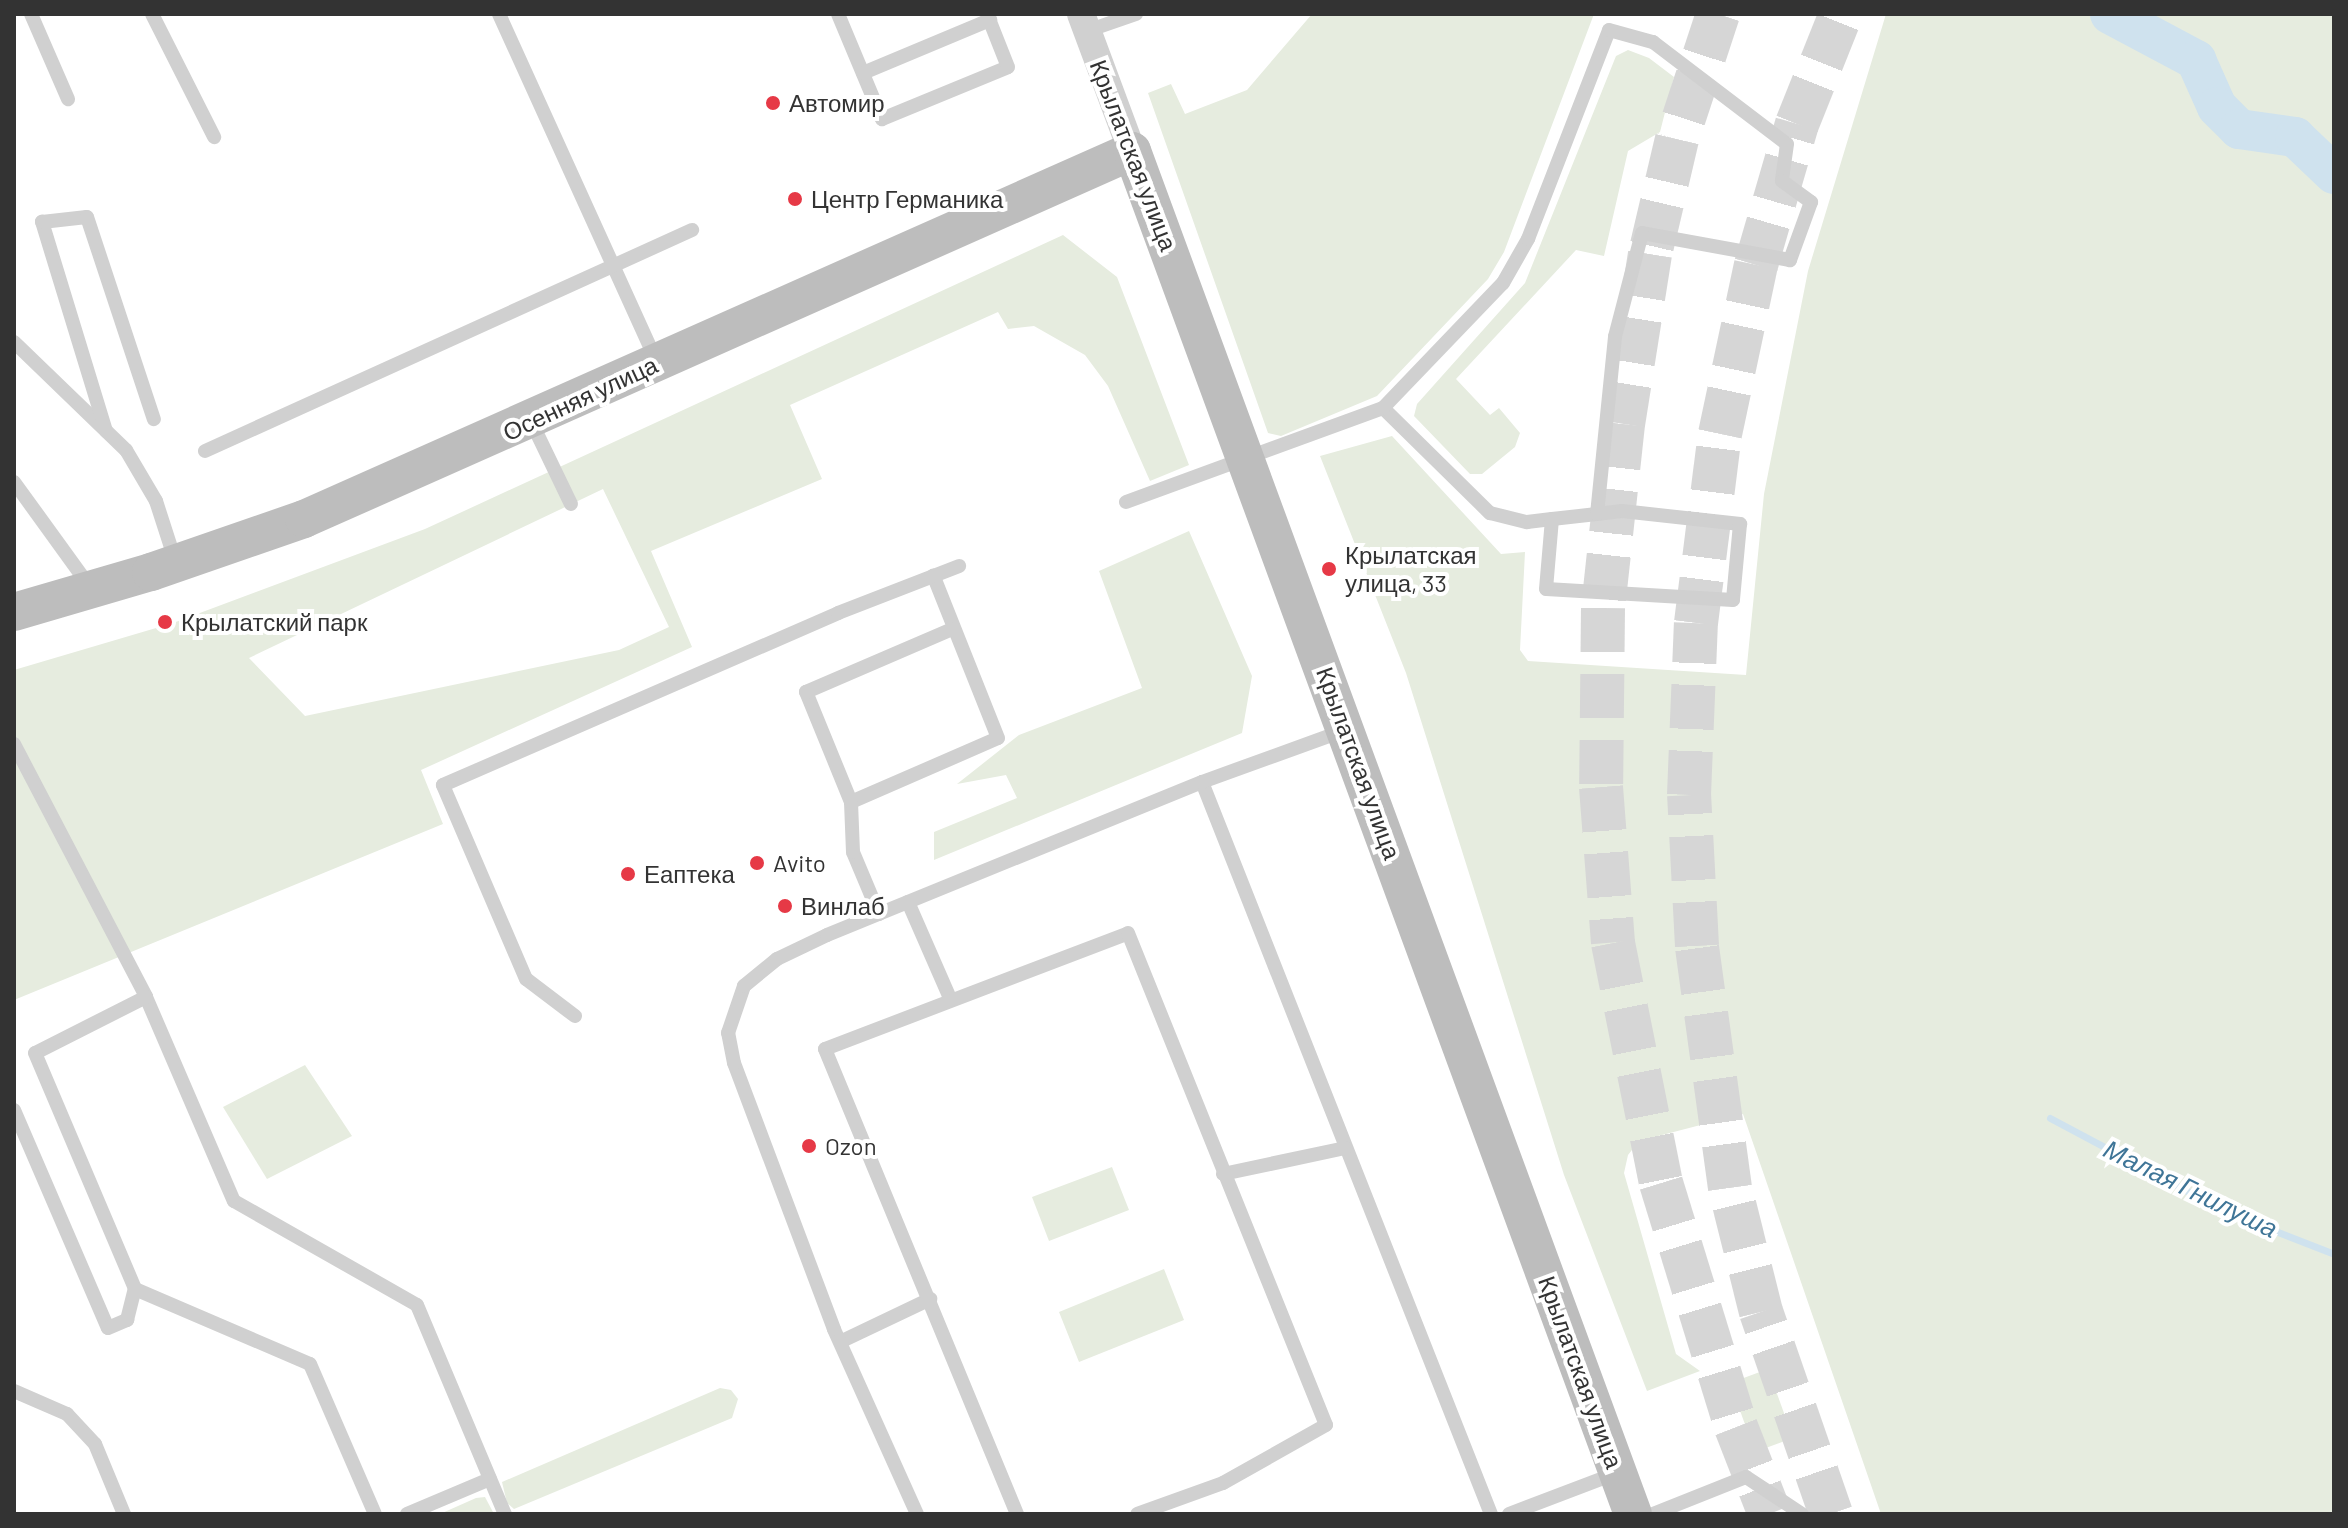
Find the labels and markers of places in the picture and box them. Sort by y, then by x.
place label: Автомир [789,89,885,117]
marker: Автомир [764,94,782,112]
place label: Центр Германика [811,185,1003,213]
marker: Центр Германика [786,190,804,208]
place label: Крылатская улица, 33 [1345,541,1476,597]
marker: Крылатская улица, 33 [1320,560,1338,578]
place label: Крылатский парк [181,608,367,636]
marker: Крылатский парк [156,613,174,631]
place label: Avito [773,849,826,877]
marker: Avito [748,854,766,872]
place label: Еаптека [644,860,735,888]
marker: Еаптека [619,865,637,883]
place label: Винлаб [801,892,885,920]
marker: Винлаб [776,897,794,915]
place label: Ozon [825,1132,877,1160]
marker: Ozon [800,1137,818,1155]

